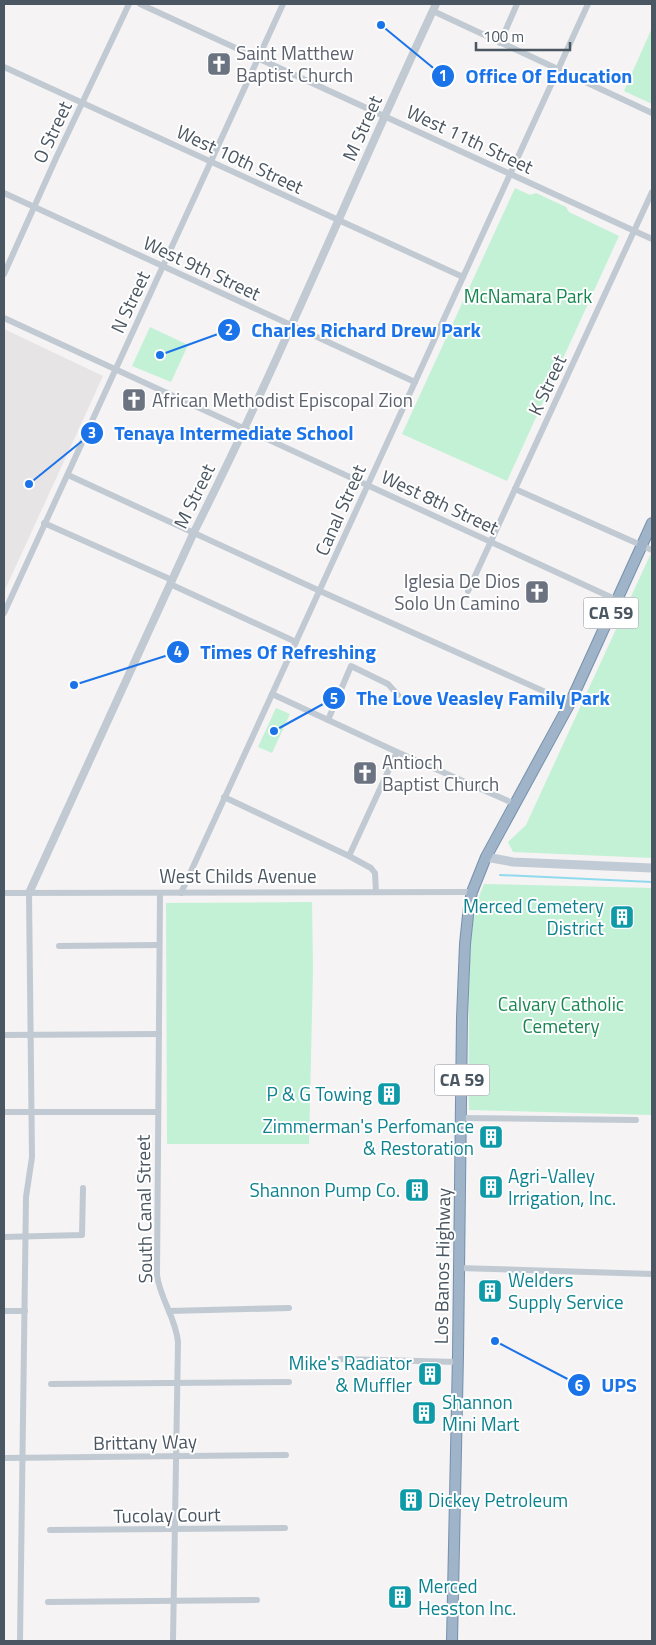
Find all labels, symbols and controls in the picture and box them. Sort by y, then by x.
scale bar [476,20,570,52]
text: 100 m [483,25,524,48]
place label: Saint Matthew Baptist Church [236,38,354,89]
church icon: Saint Matthew Baptist Church [206,51,232,77]
callout: Office Of Education [431,59,643,94]
text: Office Of Education [466,60,632,91]
text: 1 [439,64,447,87]
street label: M Street [334,90,389,165]
street label: O Street [25,96,79,168]
street label: West 11th Street [402,96,539,181]
street label: West 10th Street [172,116,309,201]
street label: West 9th Street [139,228,266,308]
street label: N Street [102,265,157,338]
park label: McNamara Park [464,281,592,310]
callout: Charles Richard Drew Park [217,312,491,347]
text: Charles Richard Drew Park [251,314,481,345]
text: 2 [225,318,233,341]
street label: K Street [520,349,573,420]
place label: African Methodist Episcopal Zion [152,385,413,414]
church icon: African Methodist Episcopal Zion [121,387,147,413]
callout: Tenaya Intermediate School [79,415,364,450]
text: Tenaya Intermediate School [114,417,354,448]
text: 3 [88,421,96,444]
street label: M Street [165,458,222,533]
street label: Canal Street [307,459,373,560]
street label: West 8th Street [377,462,504,542]
place label: Iglesia De Dios Solo Un Camino [394,566,520,617]
church icon: Iglesia De Dios Solo Un Camino [524,579,550,605]
road number: CA 59 [584,598,638,628]
callout: Times Of Refreshing [166,635,386,670]
text: Times Of Refreshing [200,636,376,667]
text: 4 [174,640,182,663]
callout: The Love Veasley Family Park [321,681,620,716]
text: The Love Veasley Family Park [356,682,610,713]
text: 5 [330,687,338,710]
place label: Antioch Baptist Church [382,747,499,798]
church icon: Antioch Baptist Church [352,760,378,786]
street label: West Childs Avenue [159,861,317,890]
place label: Merced Cemetery District [463,891,604,942]
building icon: Merced Cemetery District [609,904,635,930]
park label: Calvary Catholic Cemetery [498,989,624,1040]
road number: CA 59 [434,1064,490,1096]
place label: P & G Towing [267,1079,372,1108]
building icon: P & G Towing [376,1081,402,1107]
place label: Zimmerman's Perfomance & Restoration [263,1111,474,1162]
building icon: Zimmerman's Perfomance & Restoration [478,1124,504,1150]
street label: South Canal Street [128,1134,159,1284]
place label: Agri-Valley Irrigation, Inc. [508,1161,616,1212]
building icon: Agri-Valley Irrigation, Inc. [478,1174,504,1200]
place label: Shannon Pump Co. [249,1175,400,1204]
building icon: Shannon Pump Co. [404,1177,430,1203]
street label: Los Banos Highway [426,1188,457,1344]
place label: Welders Supply Service [508,1265,624,1316]
building icon: Welders Supply Service [477,1278,503,1304]
place label: Mike's Radiator & Muffler [289,1348,412,1399]
building icon: Mike's Radiator & Muffler [417,1361,443,1387]
callout: UPS [566,1368,647,1403]
text: UPS [601,1369,637,1400]
text: 6 [575,1374,583,1397]
place label: Shannon Mini Mart [442,1387,520,1438]
building icon: Shannon Mini Mart [411,1400,437,1426]
street label: Brittany Way [93,1426,197,1457]
place label: Dickey Petroleum [428,1485,568,1514]
building icon: Dickey Petroleum [398,1487,424,1513]
street label: Tucolay Court [113,1499,221,1530]
place label: Merced Hesston Inc. [418,1571,516,1622]
building icon: Merced Hesston Inc. [387,1584,413,1610]

